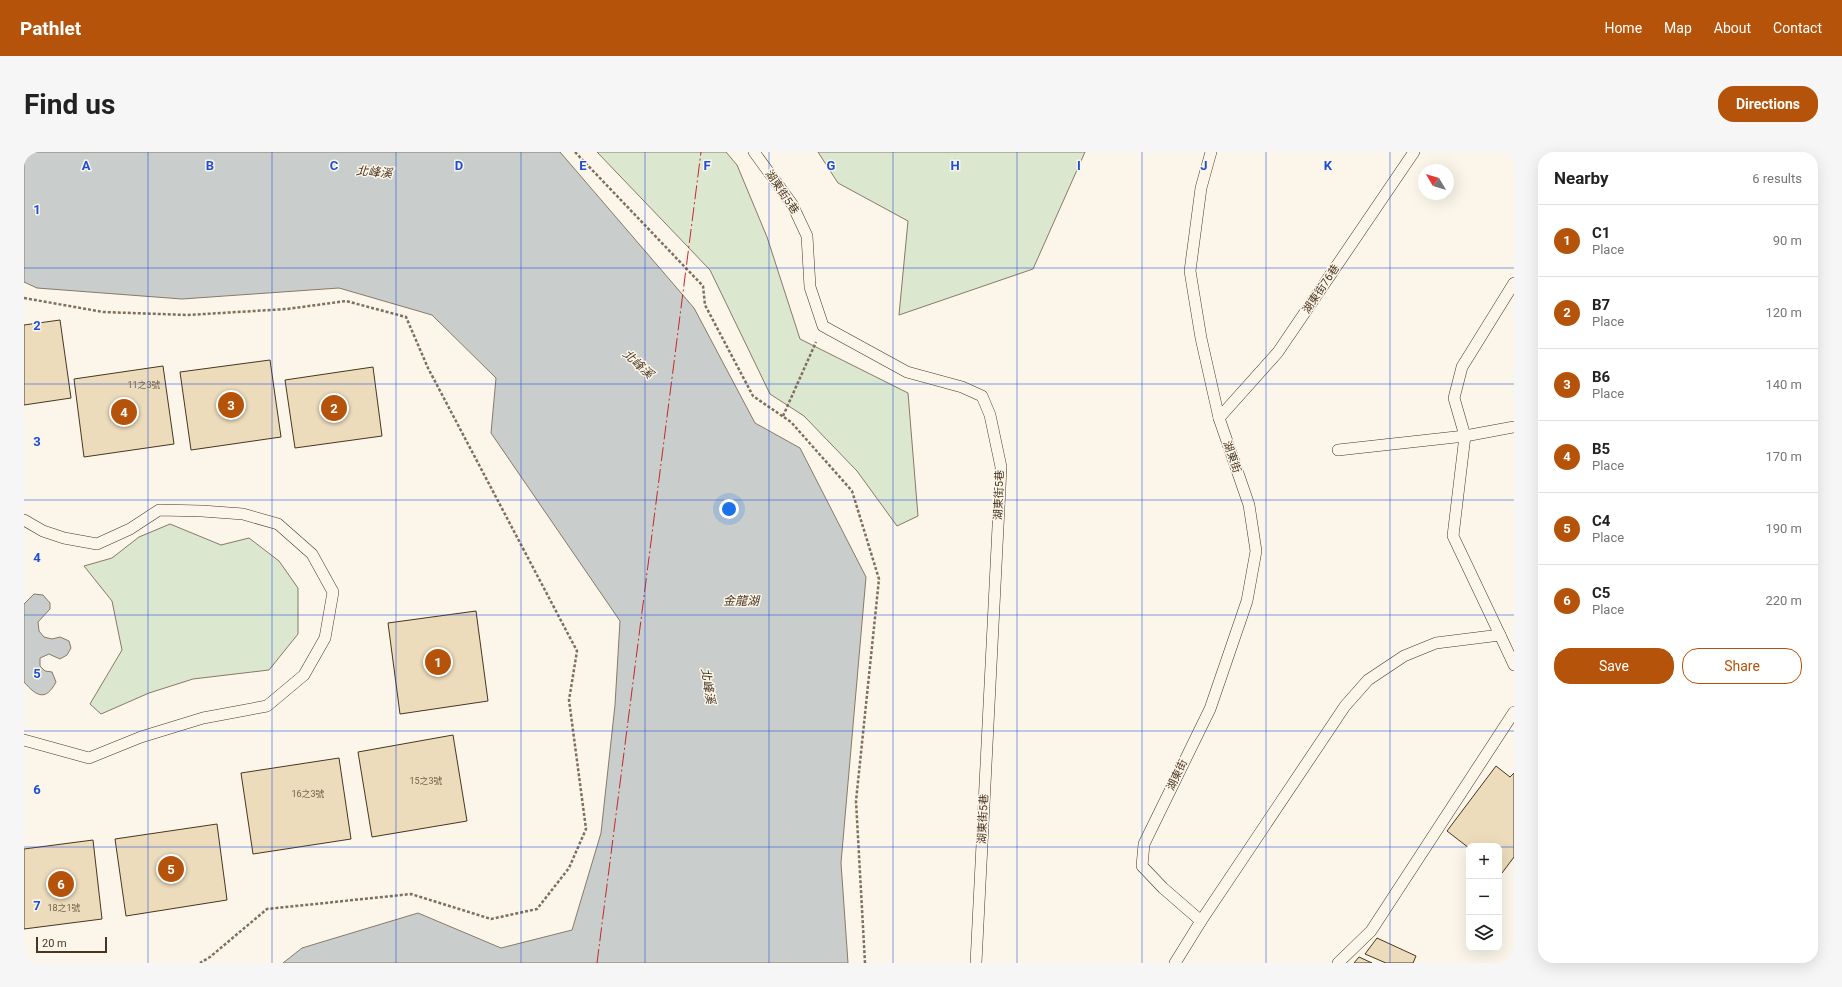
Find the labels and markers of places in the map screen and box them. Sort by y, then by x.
pin: 3 [218,390,244,420]
pin: 2 [321,393,347,423]
pin: 4 [111,397,137,427]
pin: 1 [425,647,451,677]
pin: 5 [158,854,184,884]
pin: 6 [48,869,74,899]

